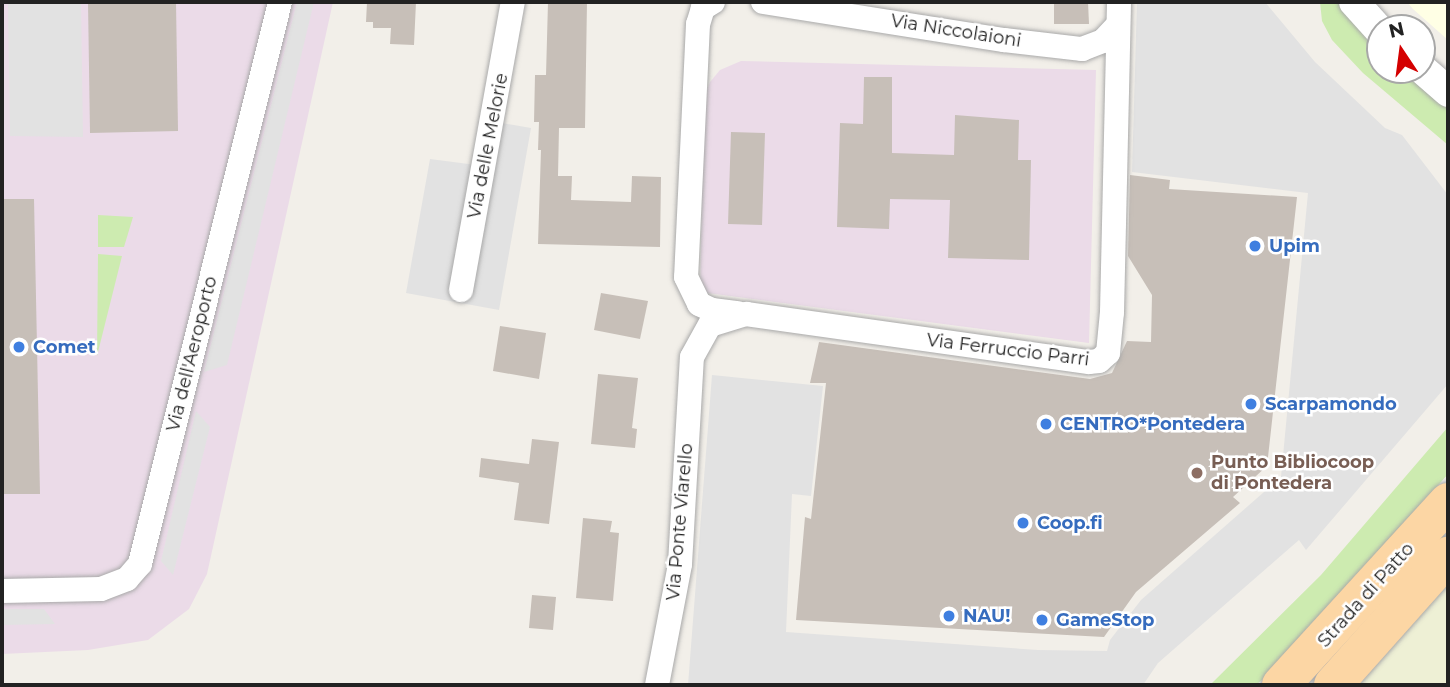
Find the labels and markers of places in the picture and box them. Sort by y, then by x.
place label: Upim [1269,235,1320,257]
marker: Upim [1247,238,1263,254]
place label: Comet [33,336,96,358]
marker: Comet [11,339,27,355]
place label: Scarpamondo [1265,393,1397,415]
marker: Scarpamondo [1243,396,1259,412]
place label: CENTRO*Pontedera [1060,413,1245,435]
marker: CENTRO*Pontedera [1038,416,1054,432]
place label: Punto Bibliocoop di Pontedera [1211,452,1374,494]
marker: Punto Bibliocoop di Pontedera [1189,465,1205,481]
place label: Coop.fi [1037,512,1103,534]
marker: Coop.fi [1015,515,1031,531]
place label: NAU! [963,605,1010,627]
marker: NAU! [941,608,957,624]
place label: GameStop [1056,609,1155,631]
marker: GameStop [1034,612,1050,628]

